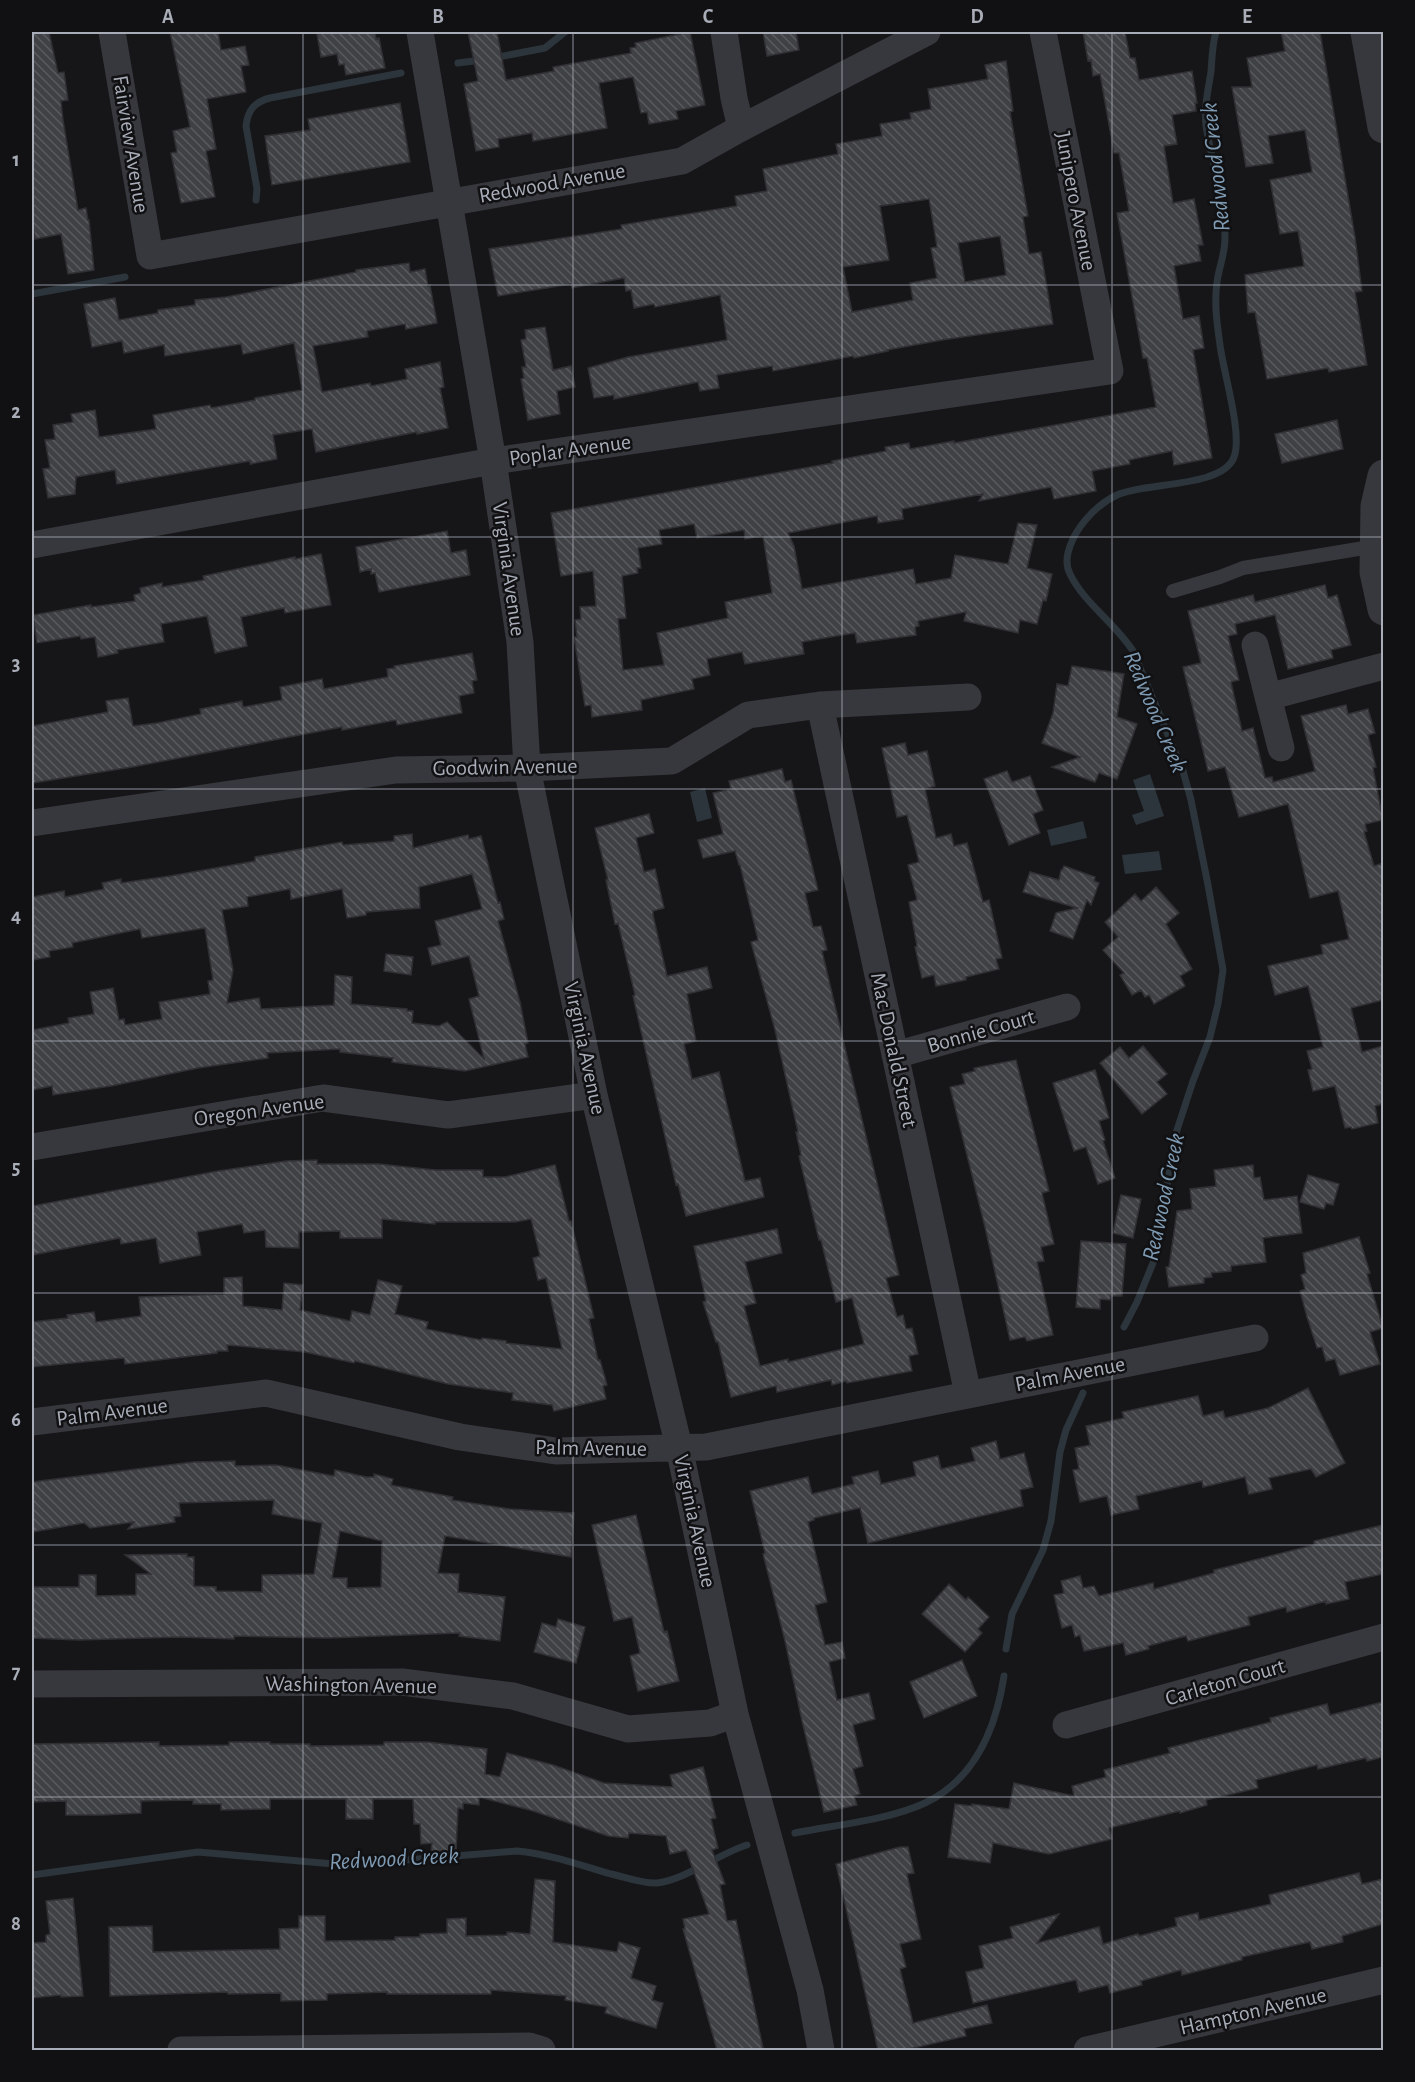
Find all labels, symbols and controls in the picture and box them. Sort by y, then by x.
text: A [162,7,174,27]
text: B [432,7,444,27]
text: C [703,7,714,27]
text: D [970,7,984,27]
text: E [1242,7,1252,27]
street label: Fairview Avenue [109,74,153,214]
water label: Redwood Creek [1197,101,1235,233]
street label: Junipero Avenue [1052,130,1100,272]
text: 1 [12,150,20,170]
street label: Redwood Avenue [477,159,627,207]
text: 2 [11,402,21,422]
street label: Poplar Avenue [508,431,632,469]
street label: Virginia Avenue [489,500,529,638]
water label: Redwood Creek [1119,648,1191,776]
text: 3 [12,654,20,674]
street label: Goodwin Avenue [432,755,578,779]
text: 4 [11,906,21,926]
street label: Mac Donald Street [867,970,921,1130]
street label: Virginia Avenue [560,979,610,1117]
street label: Bonnie Court [925,1005,1037,1057]
street label: Oregon Avenue [192,1090,326,1130]
water label: Redwood Creek [1139,1131,1189,1263]
text: 5 [12,1158,20,1178]
street label: Palm Avenue [1013,1353,1127,1395]
street label: Palm Avenue [55,1394,169,1430]
text: 6 [11,1410,21,1430]
street label: Palm Avenue [535,1436,647,1460]
street label: Virginia Avenue [670,1452,720,1590]
street label: Carleton Court [1163,1654,1287,1710]
text: 7 [12,1662,21,1682]
street label: Washington Avenue [265,1673,437,1697]
water label: Redwood Creek [329,1844,459,1874]
text: 8 [11,1914,21,1934]
street label: Hampton Avenue [1178,1983,1328,2039]

